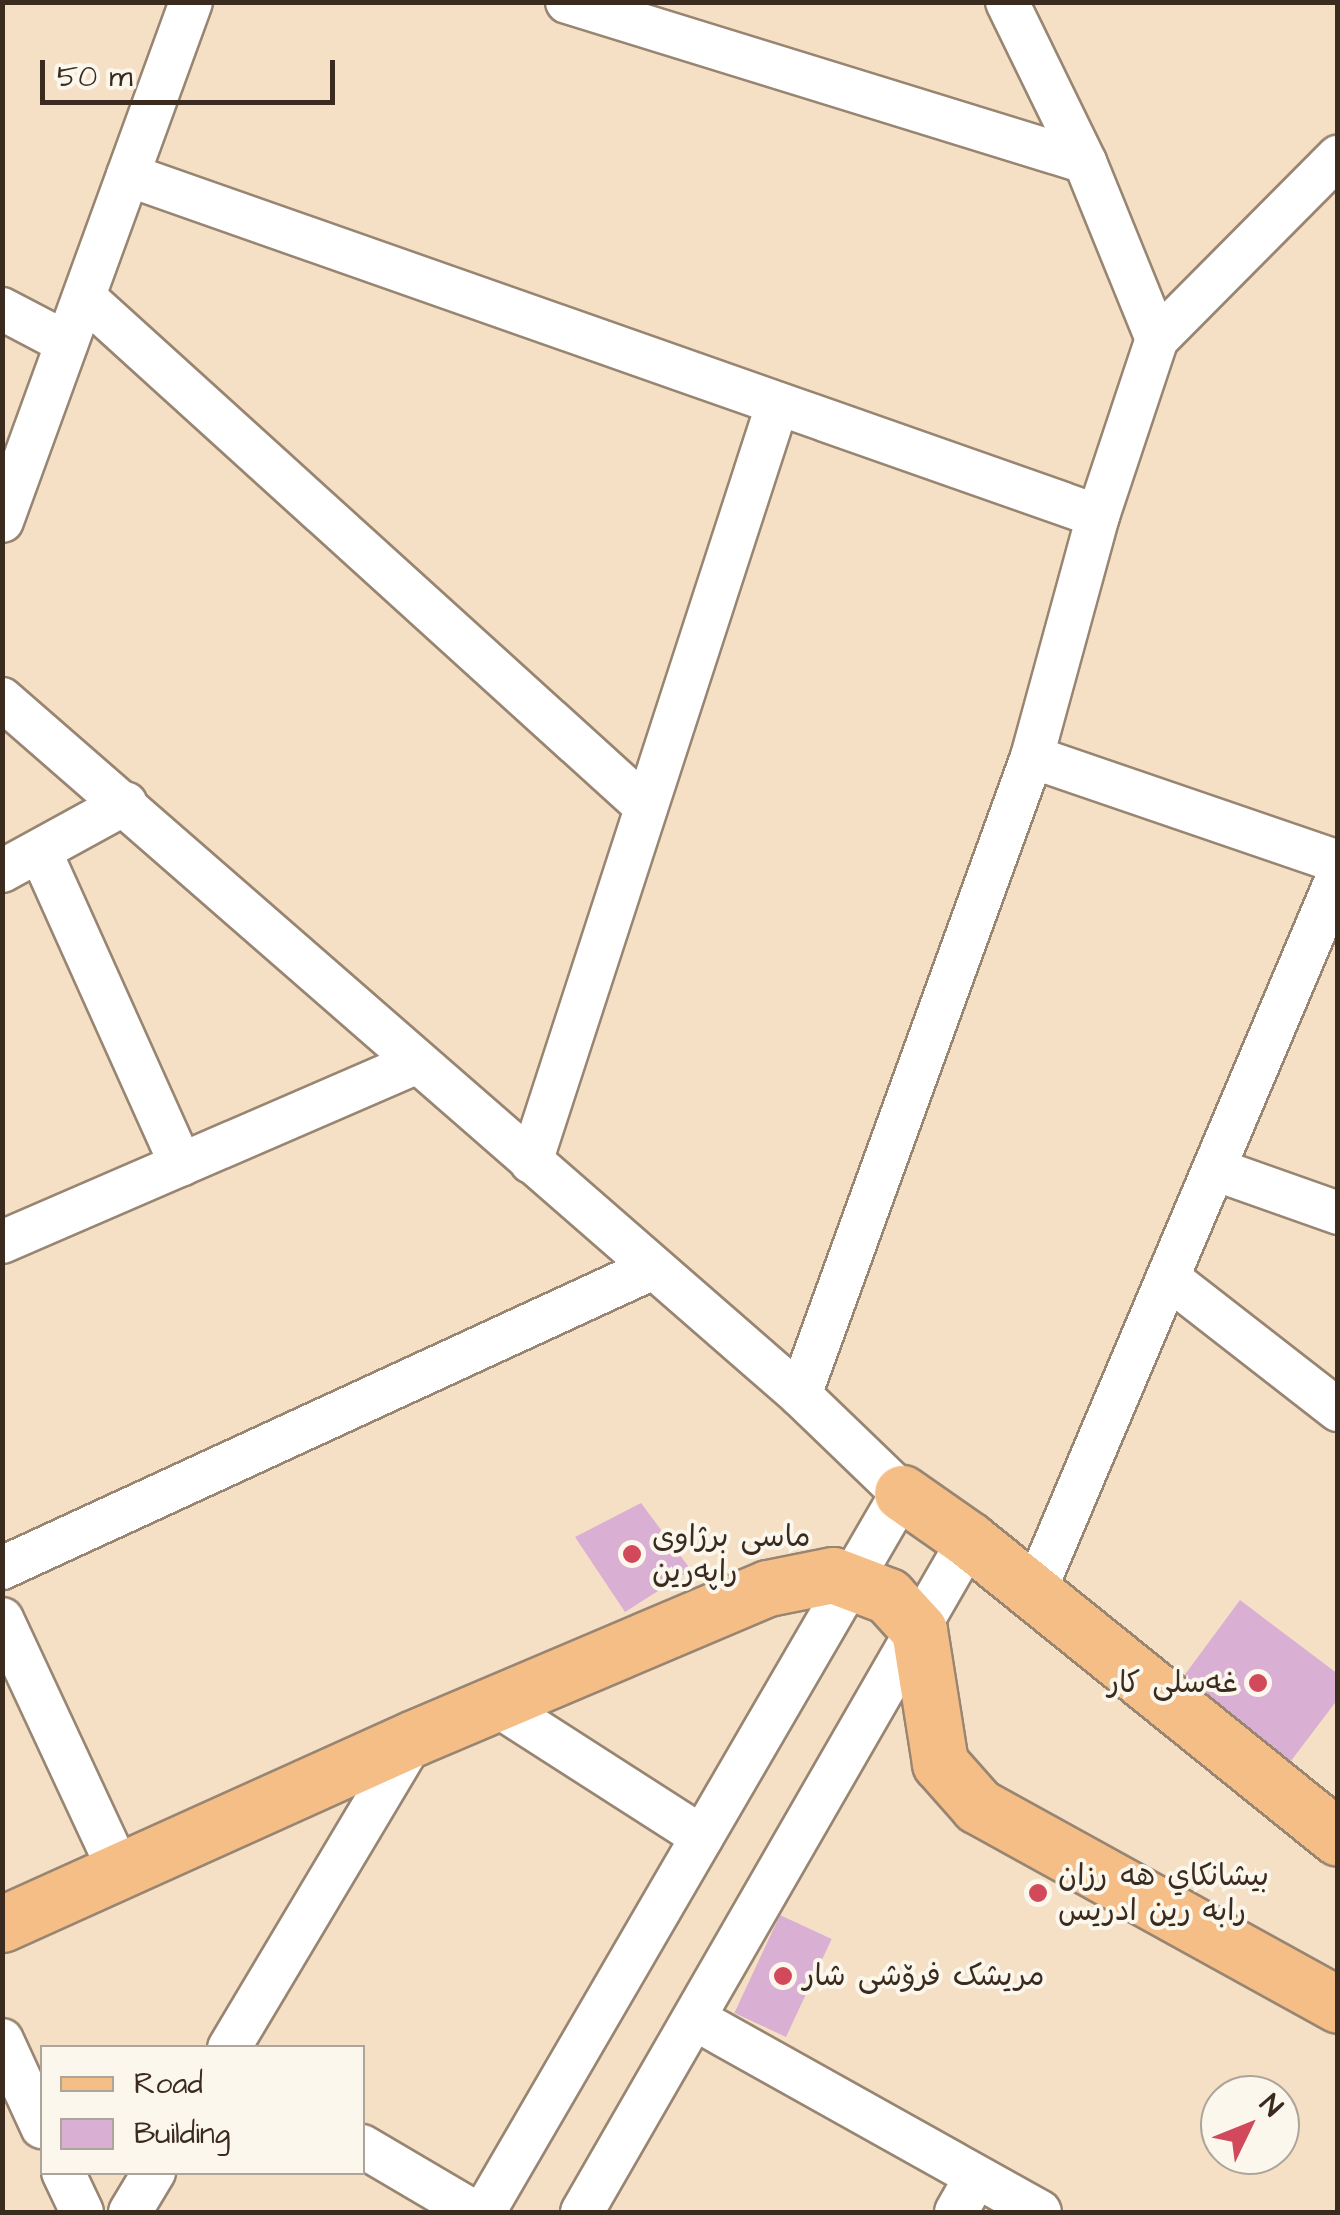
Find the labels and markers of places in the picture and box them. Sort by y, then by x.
place label: ماسی برژاوی راپەرین [652,1519,811,1590]
marker: ماسی برژاوی راپەرین [621,1543,643,1565]
place label: غەسلی کار [1108,1665,1238,1701]
marker: غەسلی کار [1247,1672,1269,1694]
place label: بيشانكاي هه رزان رابه رين ادريس [1058,1858,1269,1928]
marker: بيشانكاي هه رزان رابه رين ادريس [1027,1882,1049,1904]
place label: مریشک فرۆشی شار [803,1958,1044,1994]
marker: مریشک فرۆشی شار [772,1965,794,1987]

